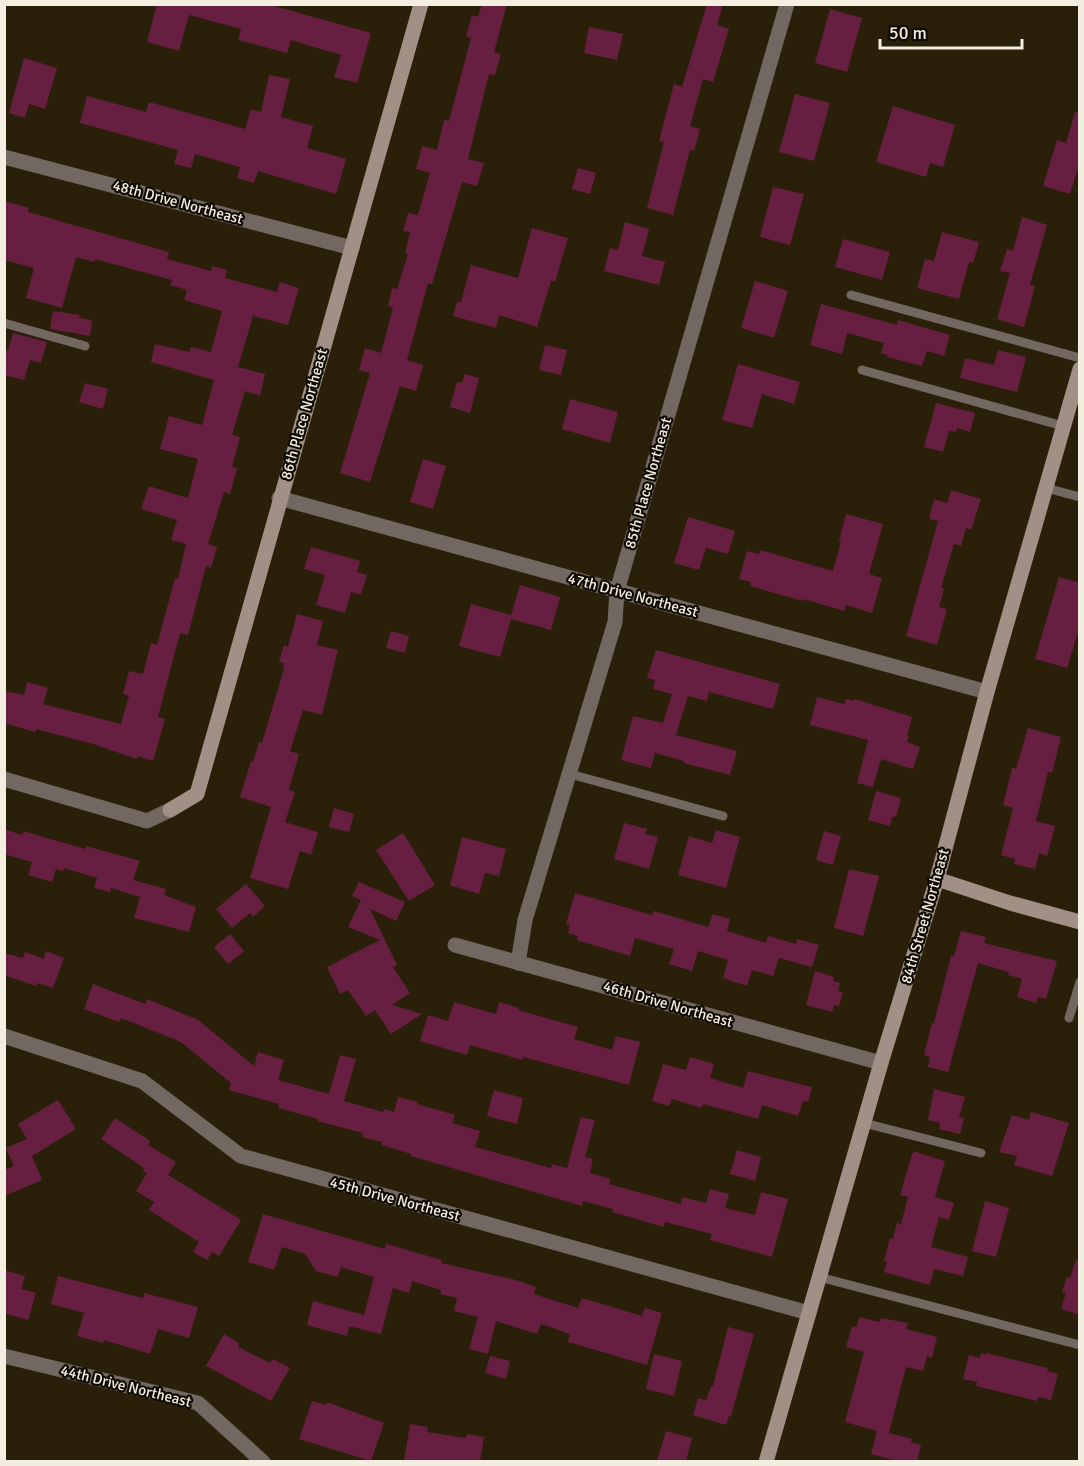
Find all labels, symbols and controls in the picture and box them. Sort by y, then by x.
scale bar [880,12,1022,50]
text: 50 m [889,22,927,44]
street label: 48th Drive Northeast [111,176,245,228]
street label: 86th Place Northeast [277,346,331,482]
street label: 85th Place Northeast [621,415,675,551]
street label: 47th Drive Northeast [566,569,700,621]
street label: 84th Street Northeast [897,846,953,986]
street label: 46th Drive Northeast [601,977,735,1031]
street label: 45th Drive Northeast [328,1173,462,1225]
street label: 44th Drive Northeast [59,1361,193,1411]

